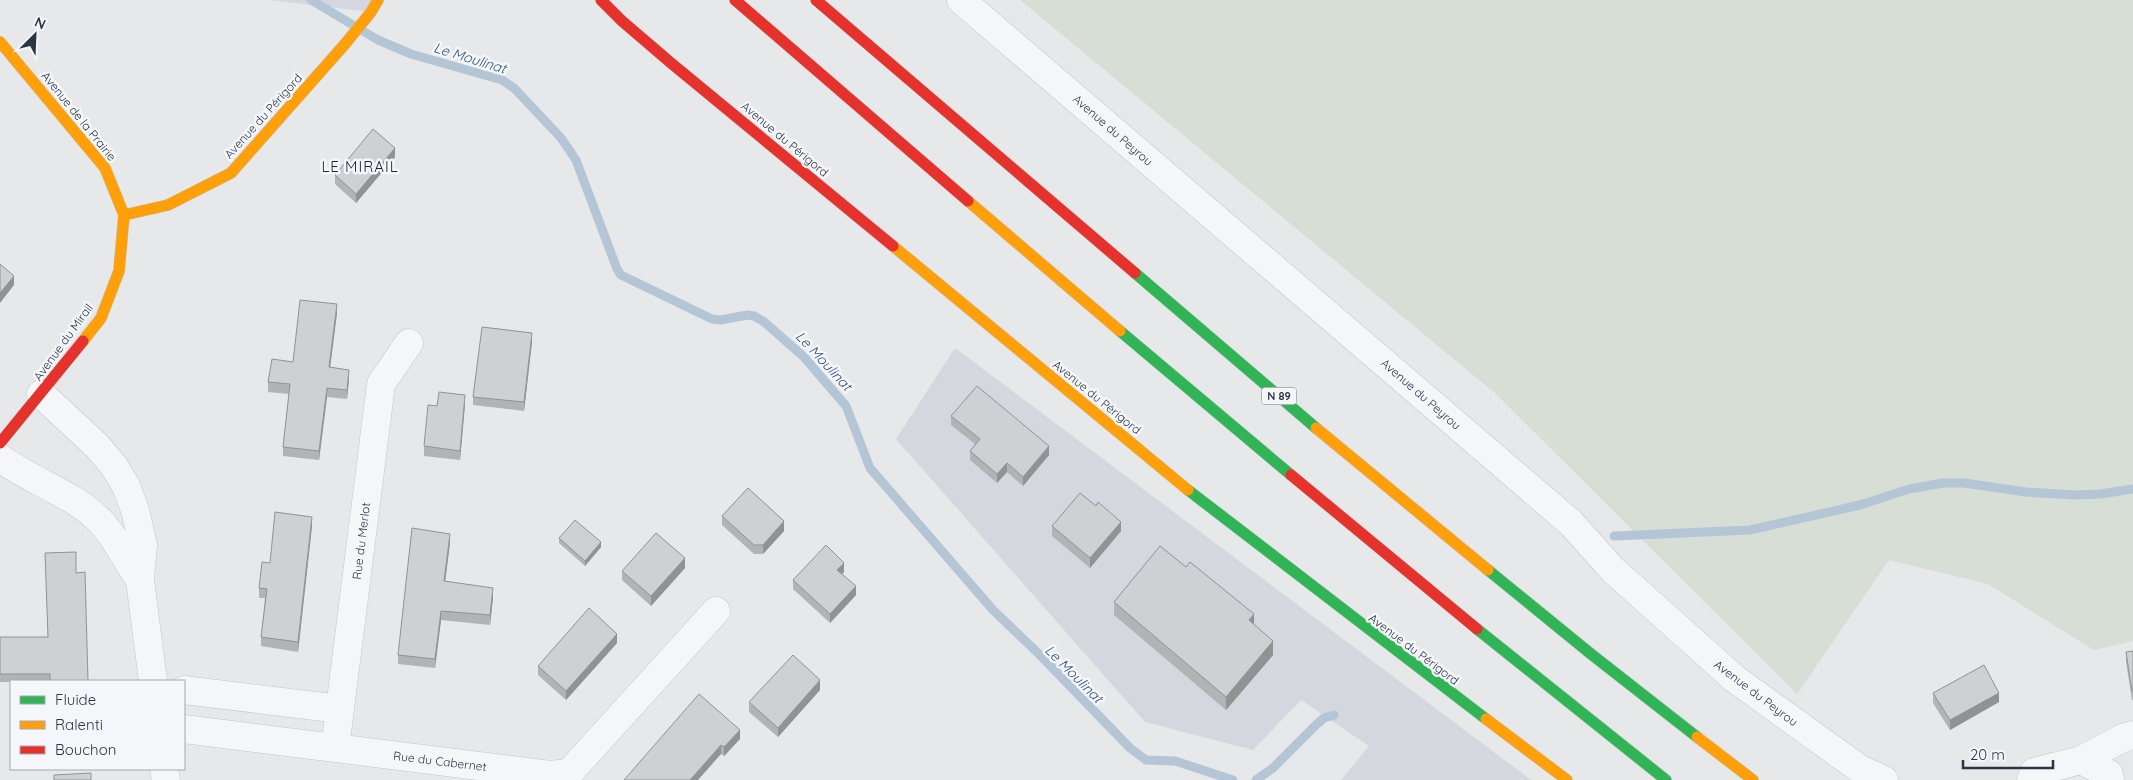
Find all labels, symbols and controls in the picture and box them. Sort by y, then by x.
north arrow [10,10,60,60]
text: N [32,13,49,33]
water label: Le Moulinat [432,38,511,78]
street label: Avenue de la Prairie [38,68,120,164]
street label: Avenue du Périgord [221,70,305,162]
street label: Avenue du Peyrou [1070,91,1156,169]
street label: Avenue du Périgord [738,98,832,180]
district label: LE MIRAIL [321,157,399,176]
street label: Avenue du Mirail [30,301,96,383]
water label: Le Moulinat [792,328,858,396]
street label: Avenue du Peyrou [1378,355,1464,433]
street label: Avenue du Périgord [1050,357,1144,437]
road number: N 89 [1262,388,1296,404]
street label: Rue du Merlot [349,502,373,580]
street label: Avenue du Périgord [1366,610,1462,688]
water label: Le Moulinat [1041,641,1108,708]
street label: Avenue du Peyrou [1711,657,1801,729]
legend [10,680,185,770]
text: Fluide [55,690,96,709]
text: Ralenti [55,715,103,734]
scale bar [1963,738,2053,770]
text: Bouchon [55,740,116,759]
text: 20 m [1970,745,2005,764]
street label: Rue du Cabernet [392,748,488,774]

